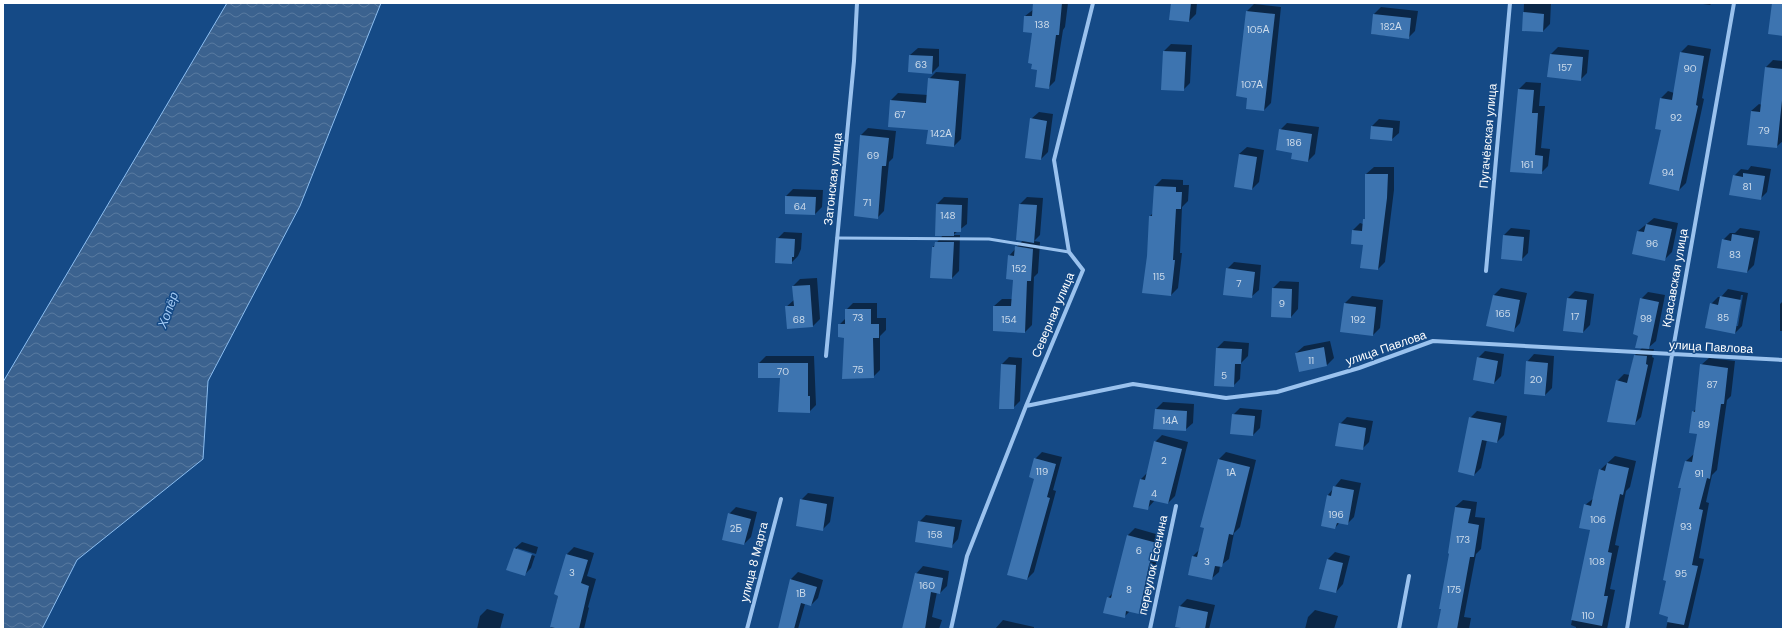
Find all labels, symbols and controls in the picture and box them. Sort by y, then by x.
house number: 138 [1034,18,1050,31]
house number: 182А [1380,20,1402,33]
house number: 105А [1247,23,1270,36]
house number: 63 [915,58,927,71]
house number: 157 [1558,61,1572,74]
house number: 90 [1683,62,1697,75]
house number: 107А [1241,78,1263,91]
street label: Пугачёвская улица [1475,83,1501,189]
house number: 67 [894,108,906,121]
house number: 92 [1670,111,1682,124]
house number: 79 [1758,124,1770,137]
house number: 142А [930,127,952,140]
street label: Затонская улица [820,132,846,226]
house number: 186 [1286,136,1302,149]
house number: 69 [867,149,879,162]
house number: 161 [1521,158,1533,171]
house number: 94 [1662,166,1674,179]
house number: 81 [1743,180,1752,193]
house number: 71 [863,196,871,209]
house number: 64 [794,200,806,213]
house number: 148 [940,209,956,222]
street label: Красавская улица [1658,227,1692,329]
house number: 96 [1646,237,1658,250]
house number: 83 [1729,248,1741,261]
house number: 152 [1012,262,1027,275]
street label: Северная улица [1028,270,1078,360]
house number: 115 [1153,270,1165,283]
house number: 7 [1236,277,1242,290]
water label: Хопёр [153,290,182,331]
house number: 9 [1279,297,1285,310]
house number: 165 [1495,307,1511,320]
house number: 17 [1571,310,1579,323]
house number: 73 [853,311,864,324]
house number: 85 [1717,311,1729,324]
house number: 98 [1640,312,1652,325]
house number: 68 [793,313,805,326]
house number: 154 [1001,313,1017,326]
house number: 192 [1351,313,1366,326]
street label: улица Павлова [1344,327,1429,369]
street label: улица Павлова [1668,337,1754,357]
house number: 11 [1308,354,1314,367]
house number: 75 [852,363,864,376]
house number: 70 [777,365,789,378]
house number: 5 [1221,369,1227,382]
house number: 20 [1530,373,1542,386]
house number: 87 [1706,378,1718,391]
house number: 14А [1162,414,1178,427]
house number: 89 [1698,418,1710,431]
house number: 2 [1161,454,1167,467]
house number: 119 [1036,465,1048,478]
house number: 1А [1226,466,1236,479]
house number: 91 [1694,467,1704,480]
house number: 4 [1151,487,1157,500]
house number: 196 [1328,508,1344,521]
street label: переулок Есенина [1135,513,1171,616]
house number: 106 [1590,513,1606,526]
street label: улица 8 Марта [736,520,772,604]
house number: 93 [1680,520,1692,533]
house number: 2Б [730,522,743,535]
house number: 158 [927,528,943,541]
house number: 173 [1456,533,1470,546]
house number: 6 [1136,544,1142,557]
house number: 3 [1204,555,1210,568]
house number: 108 [1589,555,1605,568]
house number: 3 [569,566,575,579]
house number: 95 [1675,567,1687,580]
house number: 160 [919,579,935,592]
house number: 8 [1126,583,1132,596]
house number: 175 [1447,583,1461,596]
house number: 1В [796,587,806,600]
house number: 110 [1581,609,1595,622]

